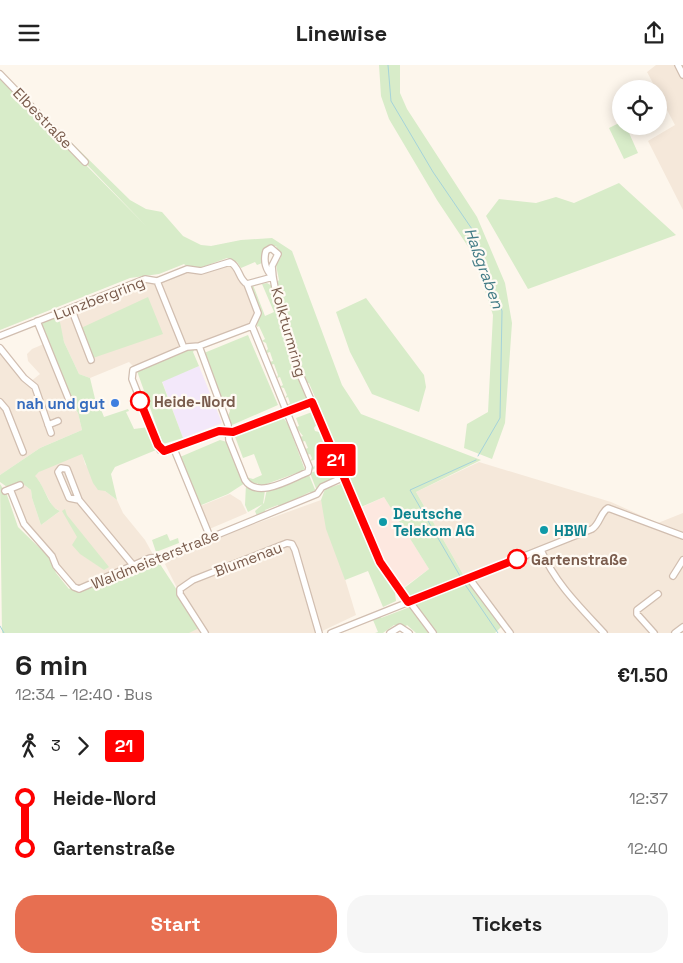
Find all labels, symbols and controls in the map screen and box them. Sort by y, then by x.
icon: menu [15,19,43,47]
text: Linewise [296,19,387,47]
icon: share [640,19,668,47]
map controls [612,80,667,135]
button: locate [612,80,667,135]
street label: Elbestraße [9,83,77,153]
water label: Haßgraben [460,225,509,312]
street label: Lunzbergring [51,272,147,324]
street label: Kolkturmring [267,285,311,379]
marker: Heide-Nord [130,391,150,411]
place label: Heide-Nord [154,392,236,411]
place label: nah und gut [17,394,105,413]
marker: nah und gut [109,397,121,409]
line badge: 21 [314,444,358,476]
text: 21 [327,448,345,471]
place label: Deutsche Telekom AG [393,504,475,540]
marker: Deutsche Telekom AG [377,516,389,528]
place label: HBW [554,521,588,540]
marker: HBW [538,524,550,536]
street label: Waldmeisterstraße [88,525,222,593]
street label: Blumenau [211,537,285,581]
marker: Gartenstraße [507,549,527,569]
place label: Gartenstraße [531,550,628,569]
text: 6 min [15,647,88,683]
text: €1.50 [617,663,668,688]
text: 12:34 – 12:40 · Bus [15,684,153,705]
icon: walk [15,732,43,760]
icon: forward [69,732,97,760]
text: 21 [115,734,134,757]
text: 3 [51,735,61,756]
text: Heide-Nord [53,786,156,811]
text: 12:37 [629,788,668,809]
text: Gartenstraße [53,836,175,861]
text: 12:40 [627,838,668,859]
button: Start [15,895,337,953]
button: Tickets [347,895,668,953]

